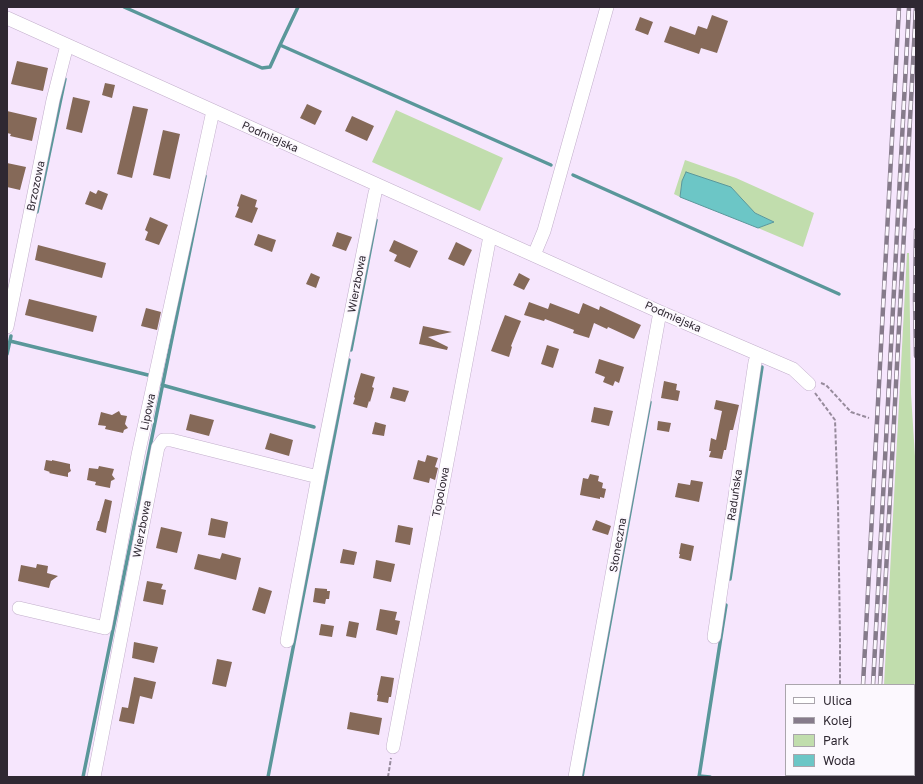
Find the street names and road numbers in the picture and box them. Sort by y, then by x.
street label: Podmiejska [240,119,300,155]
street label: Brzozowa [24,160,48,212]
street label: Wierzbowa [345,254,369,314]
street label: Podmiejska [643,299,703,335]
street label: Lipowa [138,392,158,432]
street label: Topolowa [430,466,452,518]
street label: Raduńska [725,468,745,522]
street label: Wierzbowa [130,499,154,559]
street label: Słoneczna [607,517,629,573]

